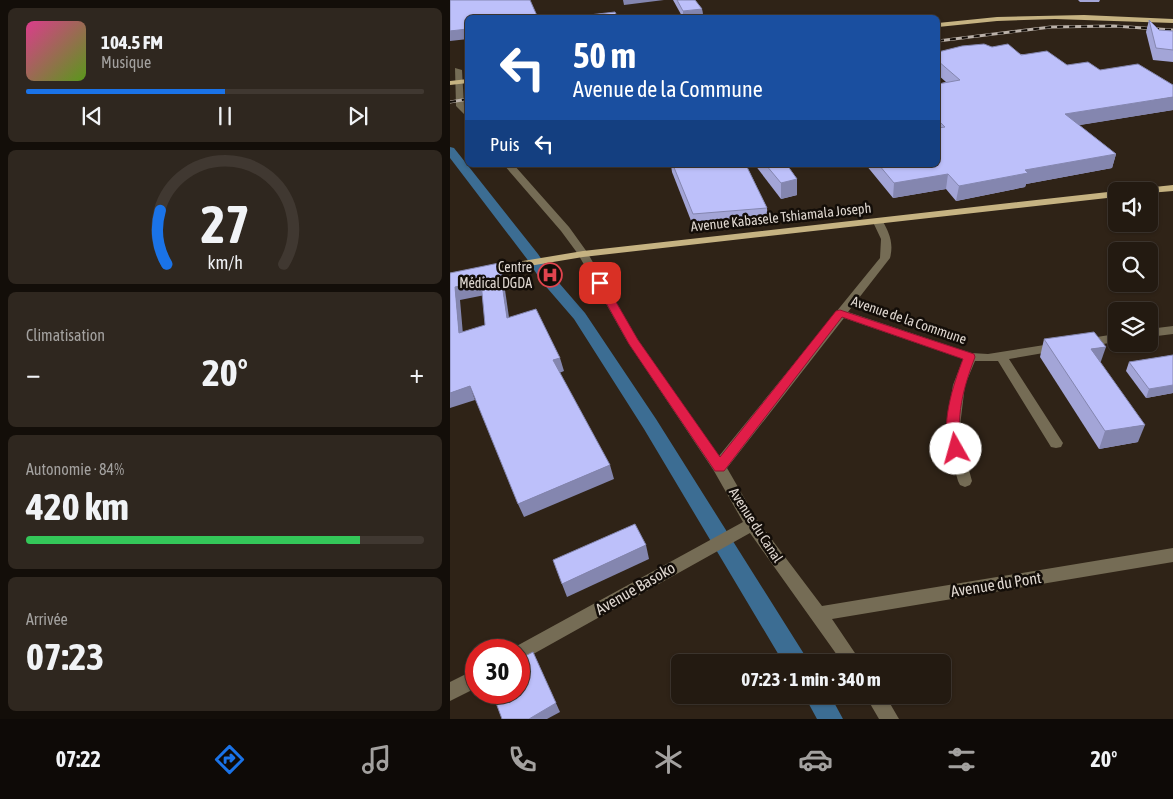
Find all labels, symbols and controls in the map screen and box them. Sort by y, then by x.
text: 104.5 FM [101,31,163,53]
icon: left [490,35,555,100]
text: 50 m [573,35,636,75]
text: Musique [101,53,151,71]
text: Avenue de la Commune [573,76,763,102]
icon: previous [78,102,106,130]
icon: pause [211,102,239,130]
icon: next [344,102,372,130]
icon: left [530,130,558,158]
text: Puis [490,133,520,155]
map controls [1108,182,1158,352]
button: sound [1108,182,1158,232]
text: 27 [201,194,249,254]
street label: Avenue Kabasele Tshiamala Joseph [690,200,872,234]
button: search [1108,242,1158,292]
text: km/h [207,252,243,273]
place label: Centre Médical DGDA [459,259,532,291]
hospital icon: Centre Médical DGDA [537,262,563,288]
pin [579,262,621,304]
icon: arrive [586,269,614,297]
street label: Avenue de la Commune [849,293,969,347]
button: layers [1108,302,1158,352]
text: Climatisation [26,326,105,344]
text: 20° [202,351,248,394]
text: − [26,357,41,389]
text: + [409,357,424,389]
position arrow [929,422,981,474]
text: Autonomie · 84% [26,460,124,478]
text: 420 km [26,485,129,528]
street label: Avenue du Canal [726,485,786,566]
street label: Avenue Basoko [592,558,678,618]
street label: Avenue du Pont [949,568,1043,600]
text: Arrivée [26,610,68,628]
text: 07:23 [26,635,104,678]
speed limit sign: 30 [465,639,530,704]
text: 07:23 · 1 min · 340 m [741,668,881,690]
icon: directions [212,742,247,777]
icon: music [359,742,394,777]
icon: phone [505,742,540,777]
icon: climate [651,742,686,777]
icon: car [798,742,833,777]
icon: filters [944,742,979,777]
text: 07:22 [56,746,101,772]
text: 20° [1090,746,1117,772]

